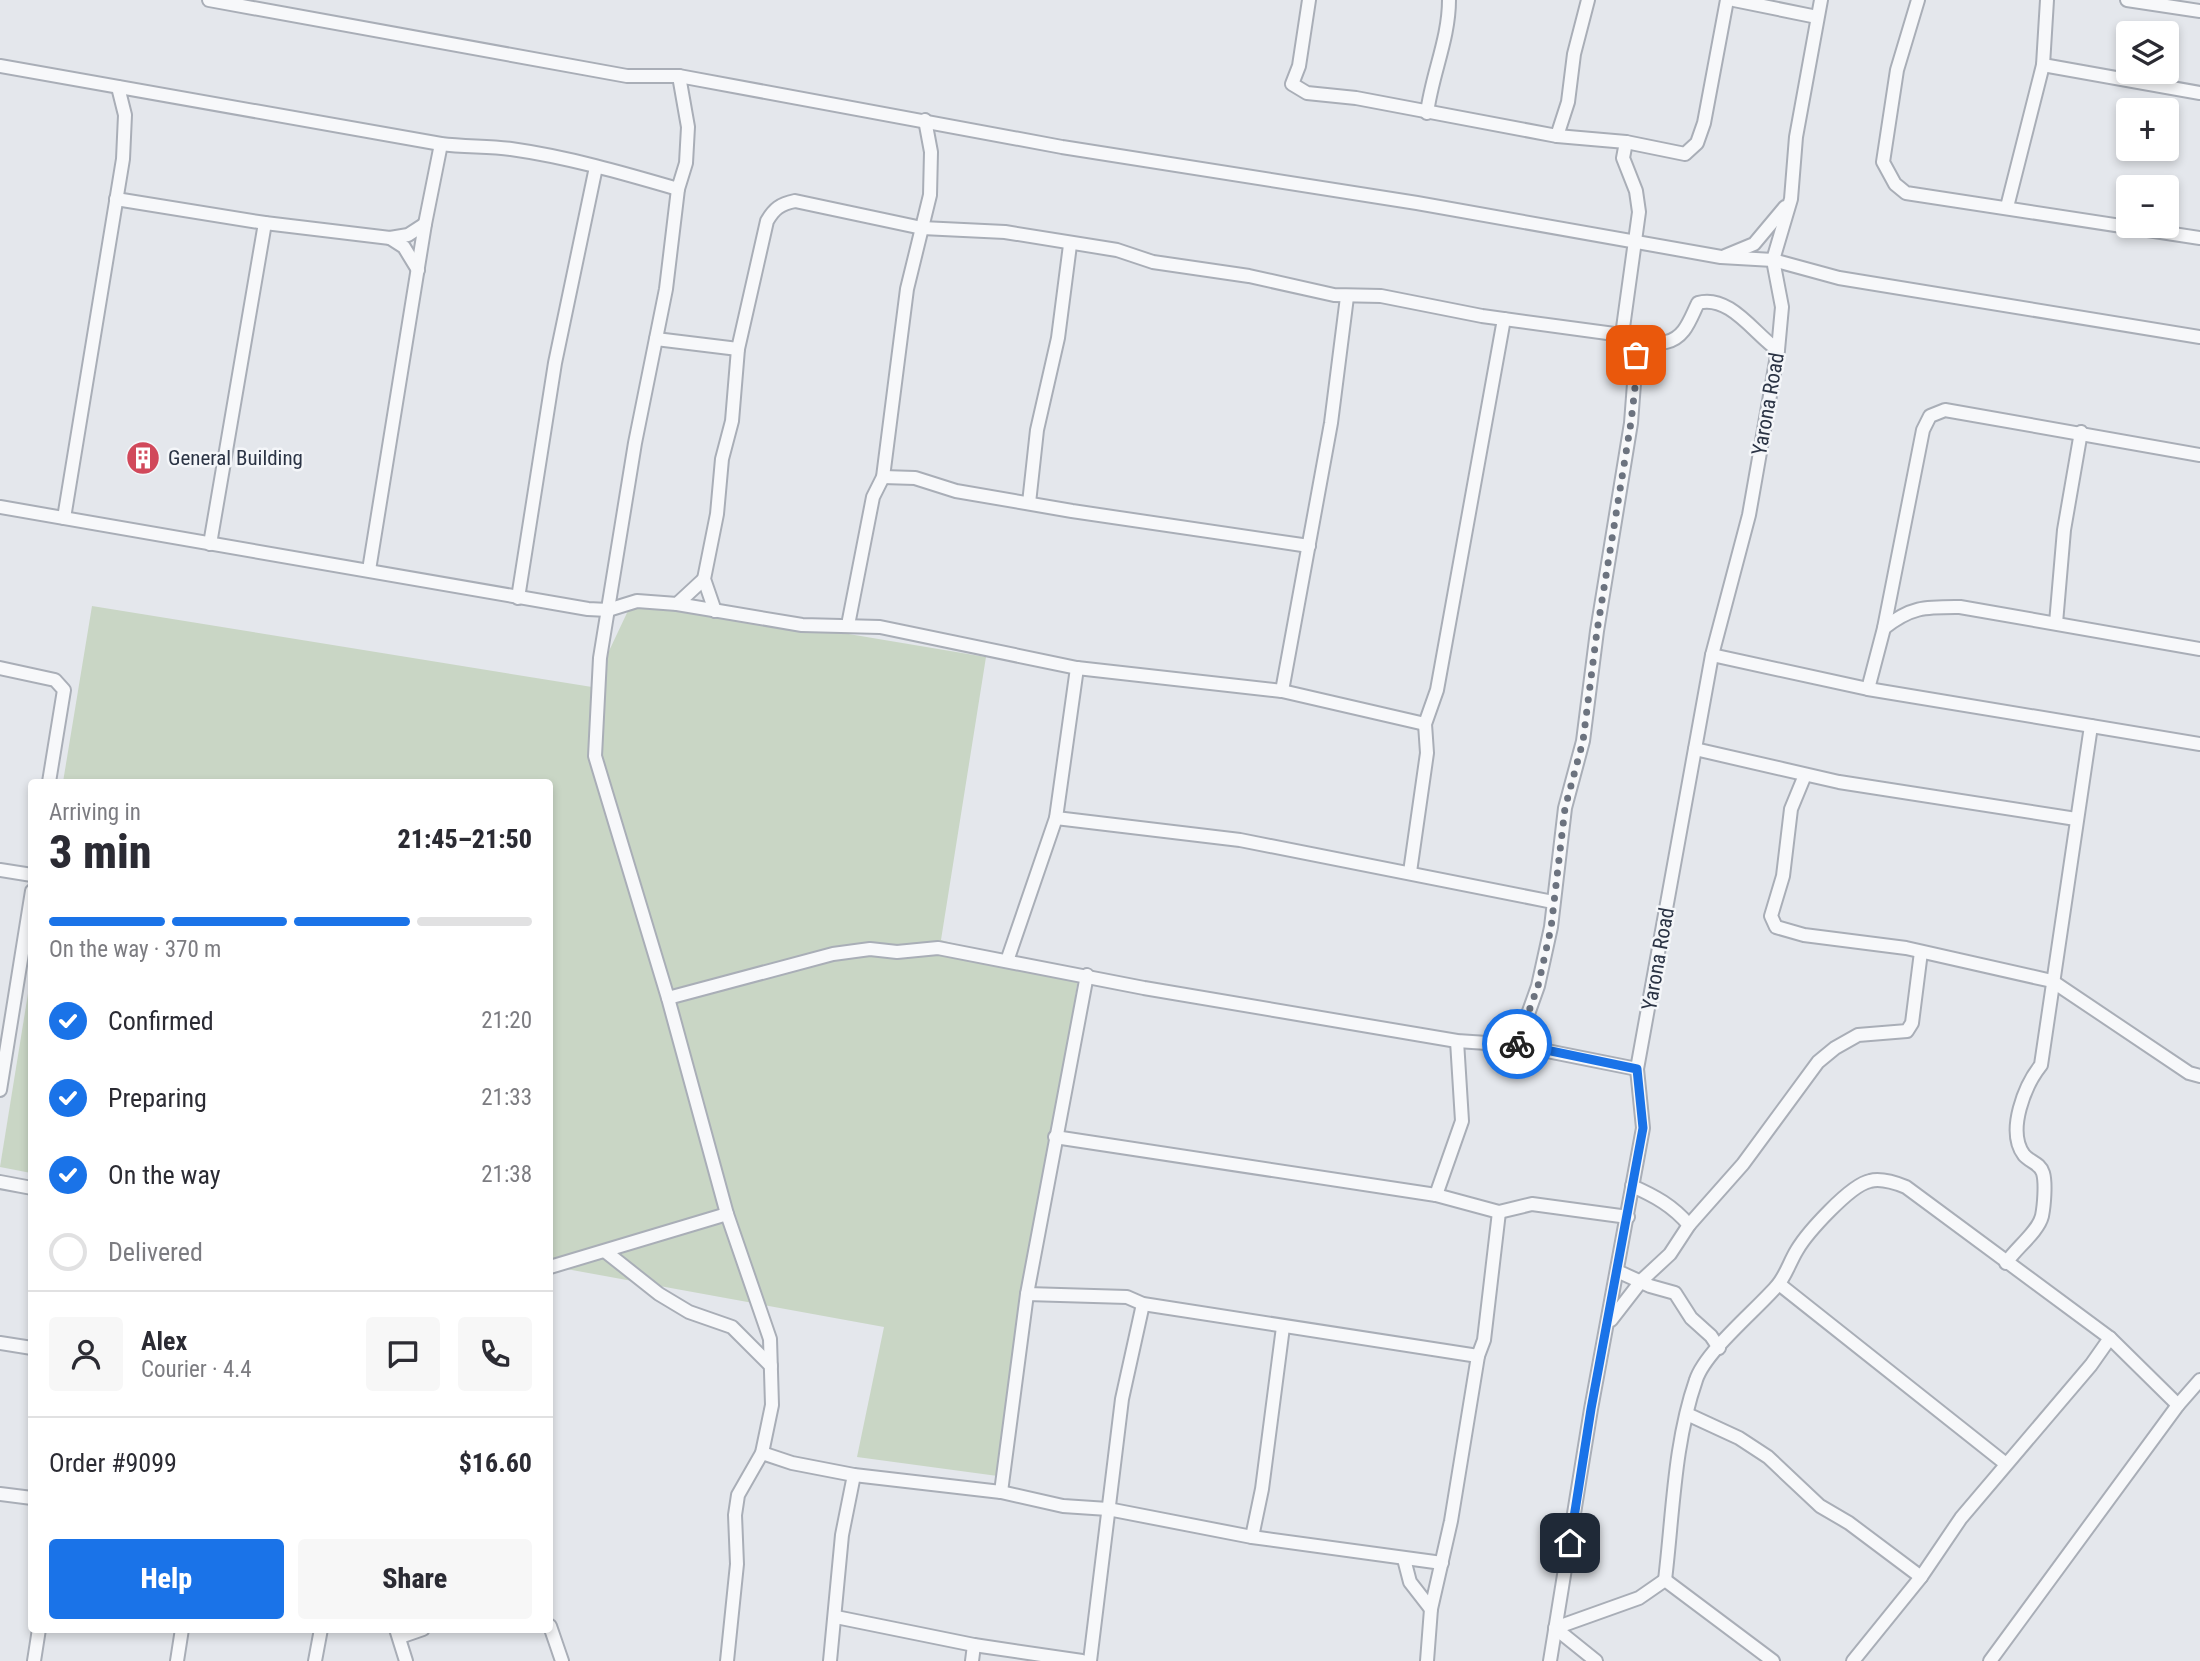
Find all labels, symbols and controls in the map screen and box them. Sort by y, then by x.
map controls [2116,21,2179,238]
button: layers [2116,21,2179,84]
button: + [2116,98,2179,161]
button: − [2116,175,2179,238]
pin [1606,325,1666,385]
icon: bag [1617,336,1655,374]
street label: Yarona Road [1747,351,1789,457]
building icon: General Building [124,439,162,477]
place label: General Building [168,446,303,470]
text: Arriving in [49,799,141,826]
text: 21:45–21:50 [398,824,532,854]
text: 3 min [49,825,152,879]
street label: Yarona Road [1637,906,1679,1012]
text: On the way · 370 m [49,936,221,963]
icon: check [49,1002,87,1040]
text: Confirmed [108,1006,214,1036]
text: 21:20 [481,1007,532,1034]
courier [1482,1009,1552,1079]
icon: bike [1498,1025,1536,1063]
icon: check [49,1079,87,1117]
text: Preparing [108,1083,207,1113]
text: 21:33 [481,1084,532,1111]
icon: check [49,1156,87,1194]
text: On the way [108,1160,221,1190]
text: 21:38 [481,1161,532,1188]
text: Delivered [108,1237,203,1267]
button: person [49,1317,123,1391]
button: chat [366,1317,440,1391]
button: phone [458,1317,532,1391]
text: Alex [141,1326,187,1356]
text: Courier · 4.4 [141,1356,252,1383]
text: Order #9099 [49,1448,177,1478]
text: $16.60 [459,1448,532,1478]
pin [1540,1513,1600,1573]
icon: home [1551,1524,1589,1562]
button: Help [49,1539,284,1619]
button: Share [298,1539,532,1619]

